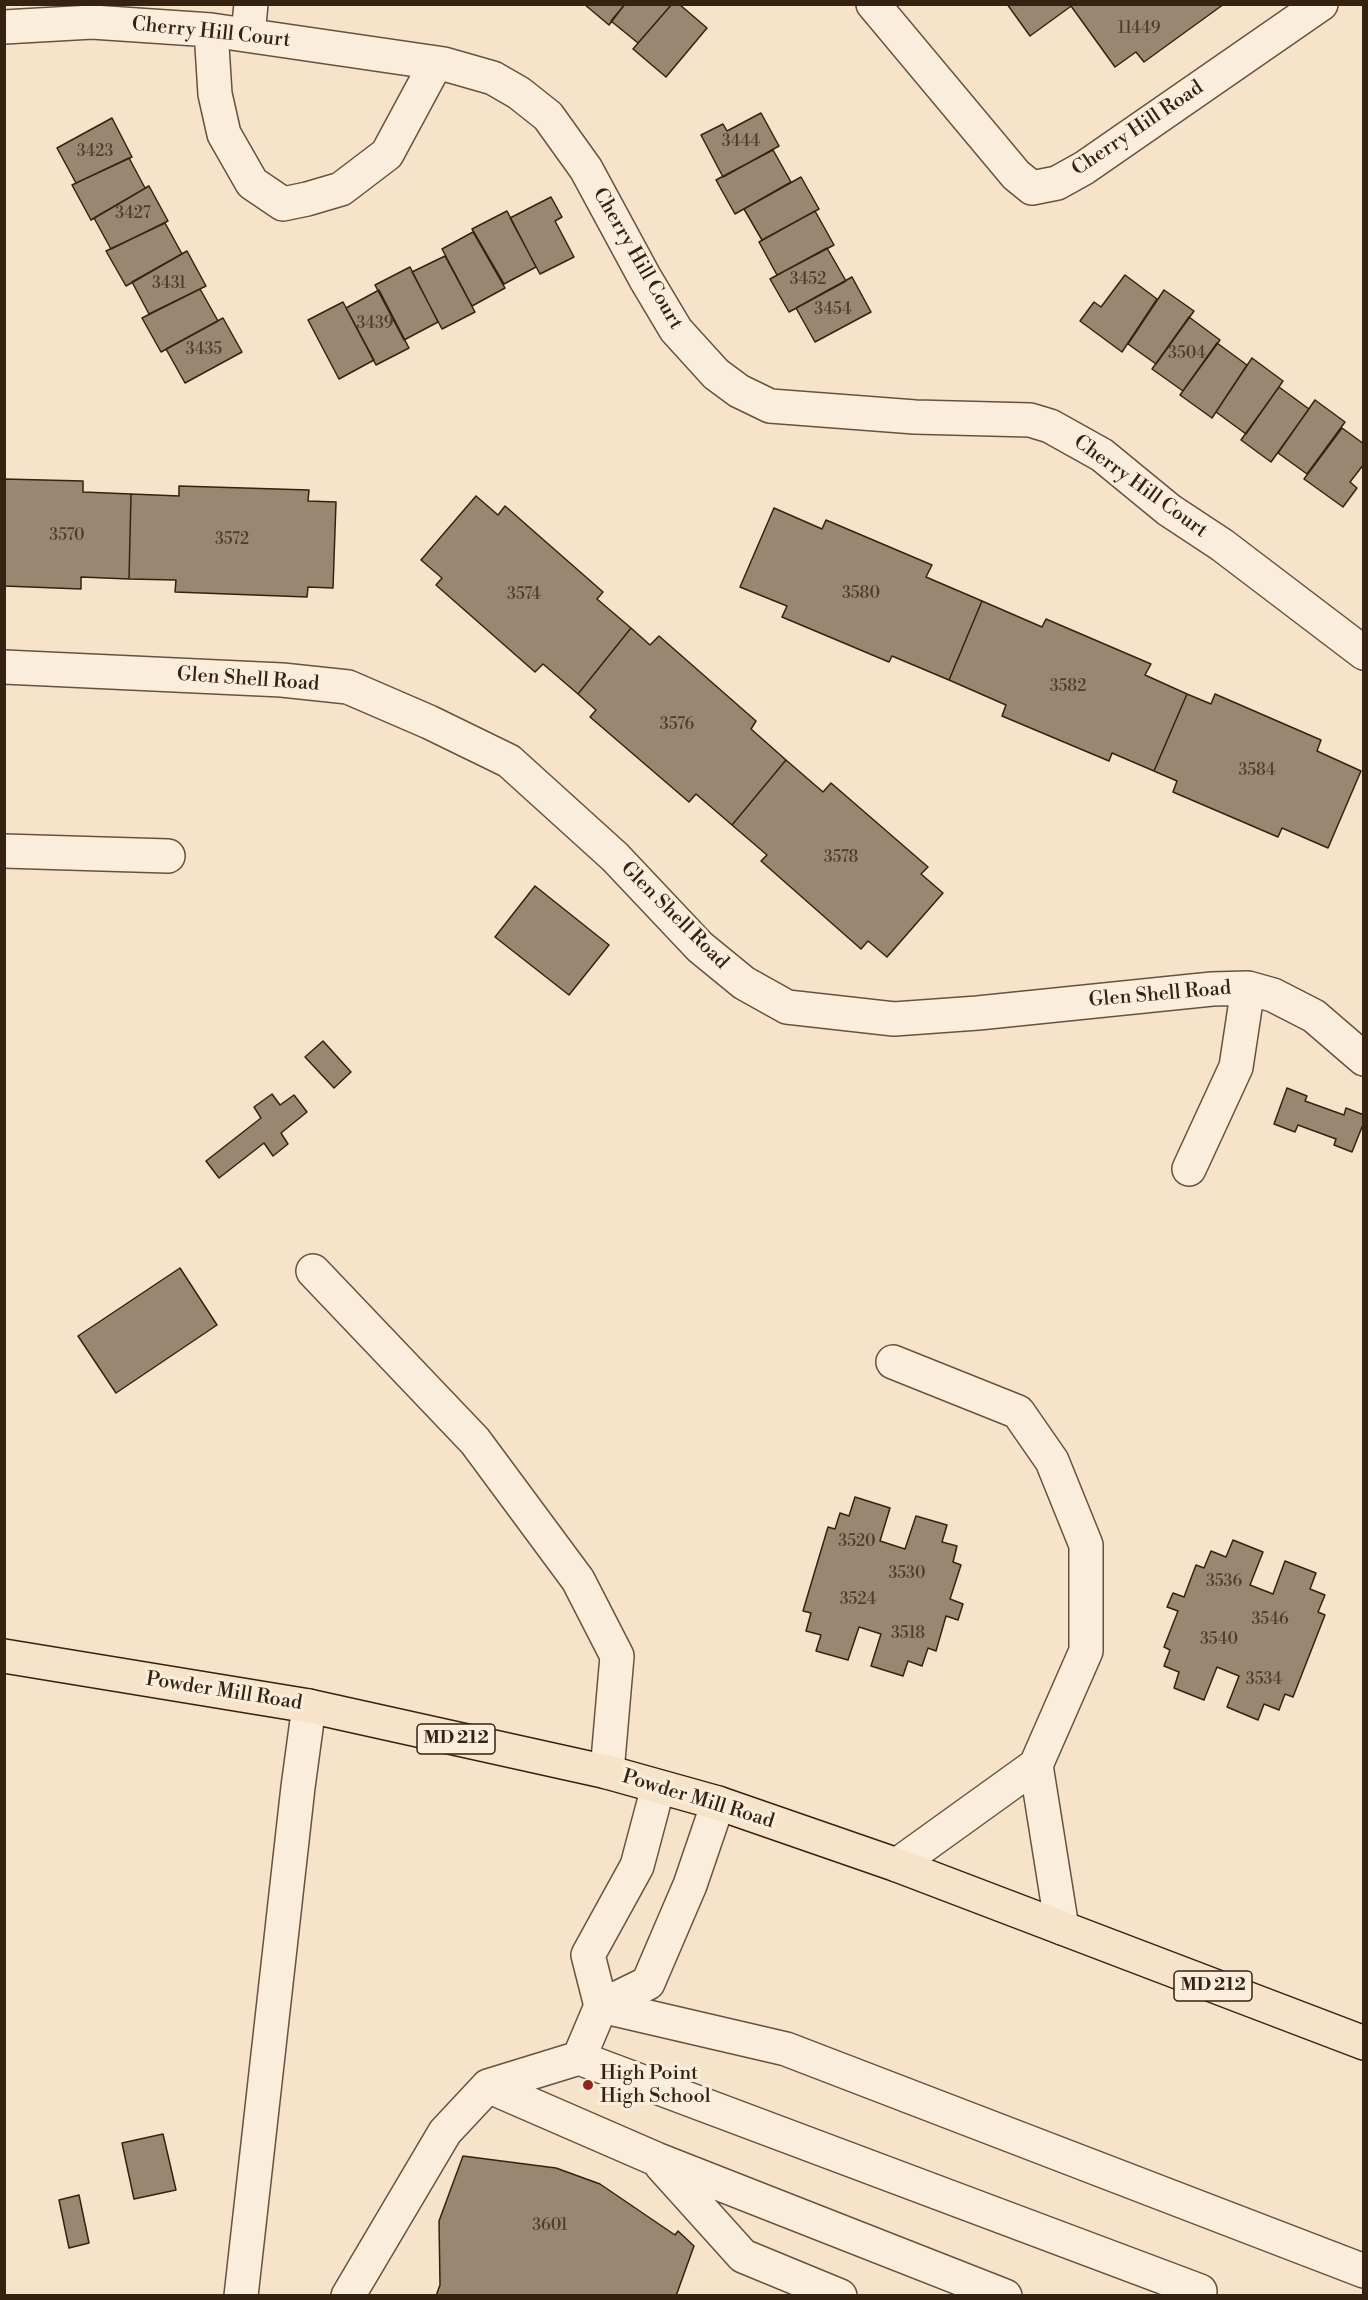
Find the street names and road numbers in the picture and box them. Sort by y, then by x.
street label: Cherry Hill Court [131,13,291,53]
street label: Cherry Hill Road [1068,76,1208,182]
street label: Cherry Hill Court [587,184,687,334]
street label: Cherry Hill Court [1069,430,1211,544]
street label: Glen Shell Road [176,663,320,697]
street label: Glen Shell Road [615,857,733,975]
street label: Glen Shell Road [1088,977,1232,1013]
street label: Powder Mill Road [144,1668,304,1716]
road number: MD 212 [417,1724,495,1754]
street label: Powder Mill Road [619,1765,777,1835]
road number: MD 212 [1174,1971,1252,2001]

